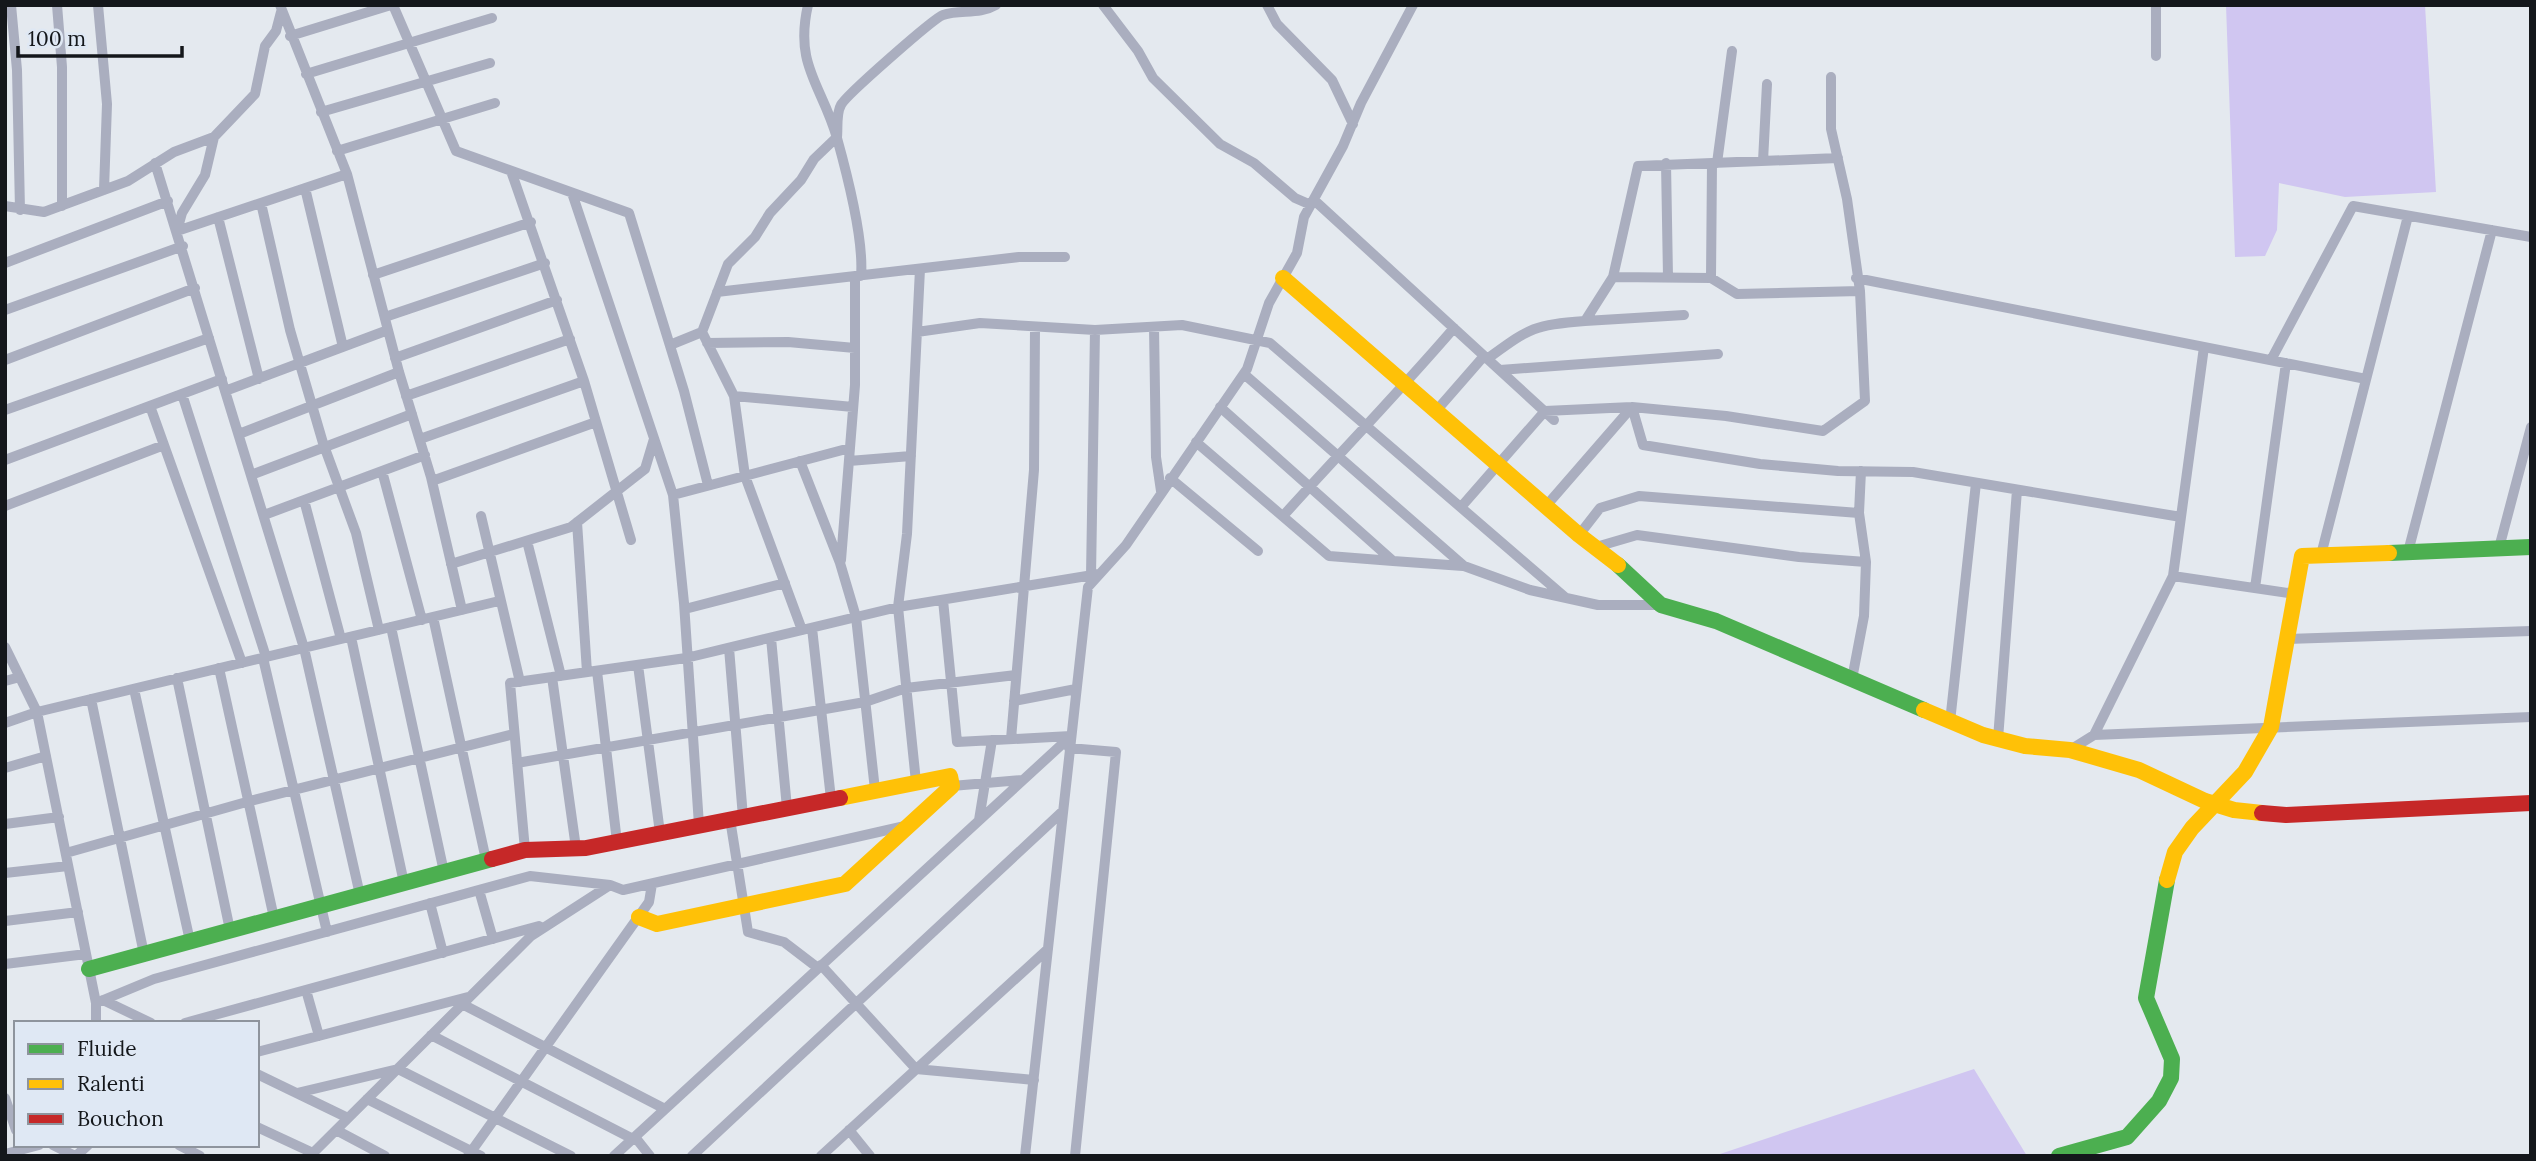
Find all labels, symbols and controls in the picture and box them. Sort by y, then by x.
scale bar [18,14,182,58]
text: 100 m [28,25,86,52]
legend [14,1021,259,1147]
text: Fluide [77,1035,137,1062]
text: Ralenti [77,1070,145,1097]
text: Bouchon [77,1105,164,1132]

